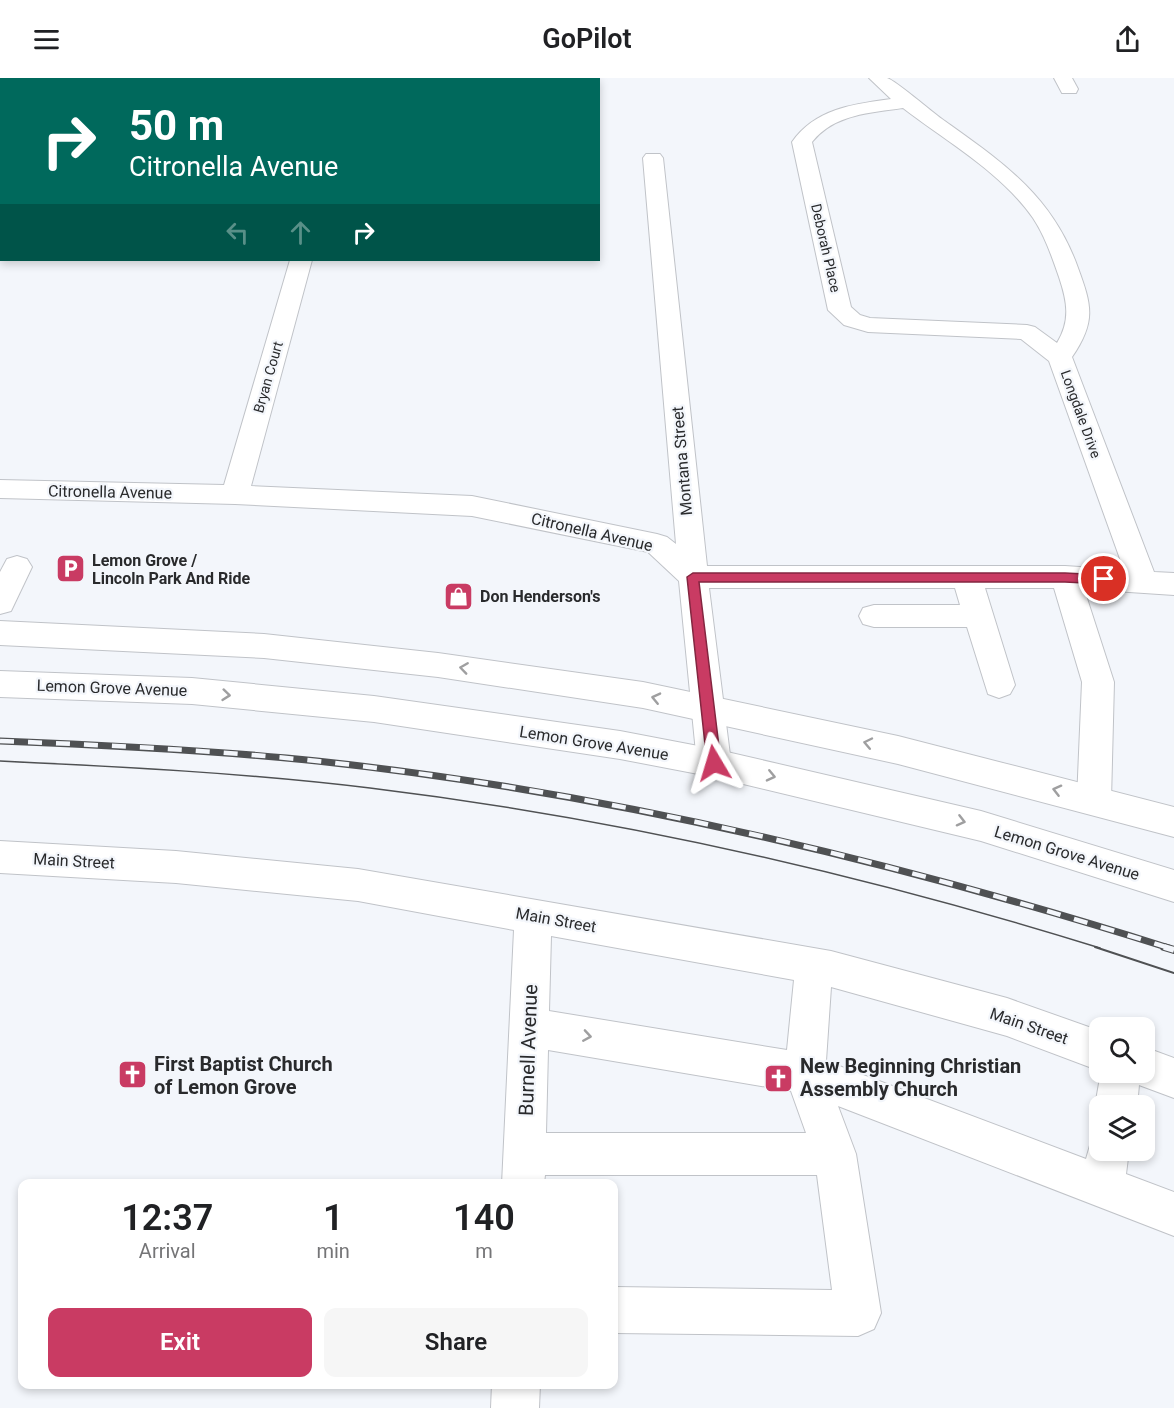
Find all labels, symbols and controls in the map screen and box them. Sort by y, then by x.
icon: menu [30,23,63,56]
text: GoPilot [542,23,632,55]
icon: share [1111,23,1144,56]
text: 50 m [129,101,224,150]
icon: right [30,102,108,180]
text: Citronella Avenue [129,151,338,183]
street label: Deborah Place [808,202,844,294]
icon: left [221,216,254,249]
icon: ahead [284,216,317,249]
icon: right [347,216,380,249]
street label: Bryan Court [250,339,286,414]
street label: Longdale Drive [1058,368,1104,460]
street label: Montana Street [668,406,696,516]
street label: Citronella Avenue [48,481,172,503]
street label: Citronella Avenue [529,509,655,555]
place label: Lemon Grove / Lincoln Park And Ride [92,551,251,588]
parking icon: Lemon Grove / Lincoln Park And Ride [55,553,87,585]
pin [1078,553,1129,604]
icon: arrive [1087,562,1120,595]
shop icon: Don Henderson's [443,580,475,612]
place label: Don Henderson's [480,587,600,606]
one-way arrow [459,663,468,675]
street label: Lemon Grove Avenue [36,676,188,700]
one-way arrow [222,688,231,701]
one-way arrow [652,692,662,705]
street label: Lemon Grove Avenue [518,722,670,764]
position arrow [682,731,746,795]
one-way arrow [863,737,873,750]
one-way arrow [766,769,776,782]
one-way arrow [1052,785,1062,798]
one-way arrow [956,814,966,827]
street label: Lemon Grove Avenue [992,822,1142,884]
street label: Main Street [33,849,115,873]
street label: Main Street [514,904,598,936]
street label: Burnell Avenue [514,984,542,1116]
street label: Main Street [987,1004,1071,1048]
map controls [1089,1017,1155,1161]
button: search [1089,1017,1155,1083]
one-way arrow [582,1030,591,1042]
place label: First Baptist Church of Lemon Grove [154,1052,333,1099]
place label: New Beginning Christian Assembly Church [800,1054,1021,1101]
church icon: First Baptist Church of Lemon Grove [117,1059,149,1091]
church icon: New Beginning Christian Assembly Church [763,1062,795,1094]
button: layers [1089,1095,1155,1161]
text: 12:37 [121,1197,213,1239]
text: 1 [323,1197,343,1239]
text: 140 [453,1197,515,1239]
text: Arrival [139,1239,196,1263]
text: min [316,1239,350,1263]
text: m [475,1239,493,1263]
button: Exit [48,1308,312,1377]
button: Share [324,1308,588,1377]

